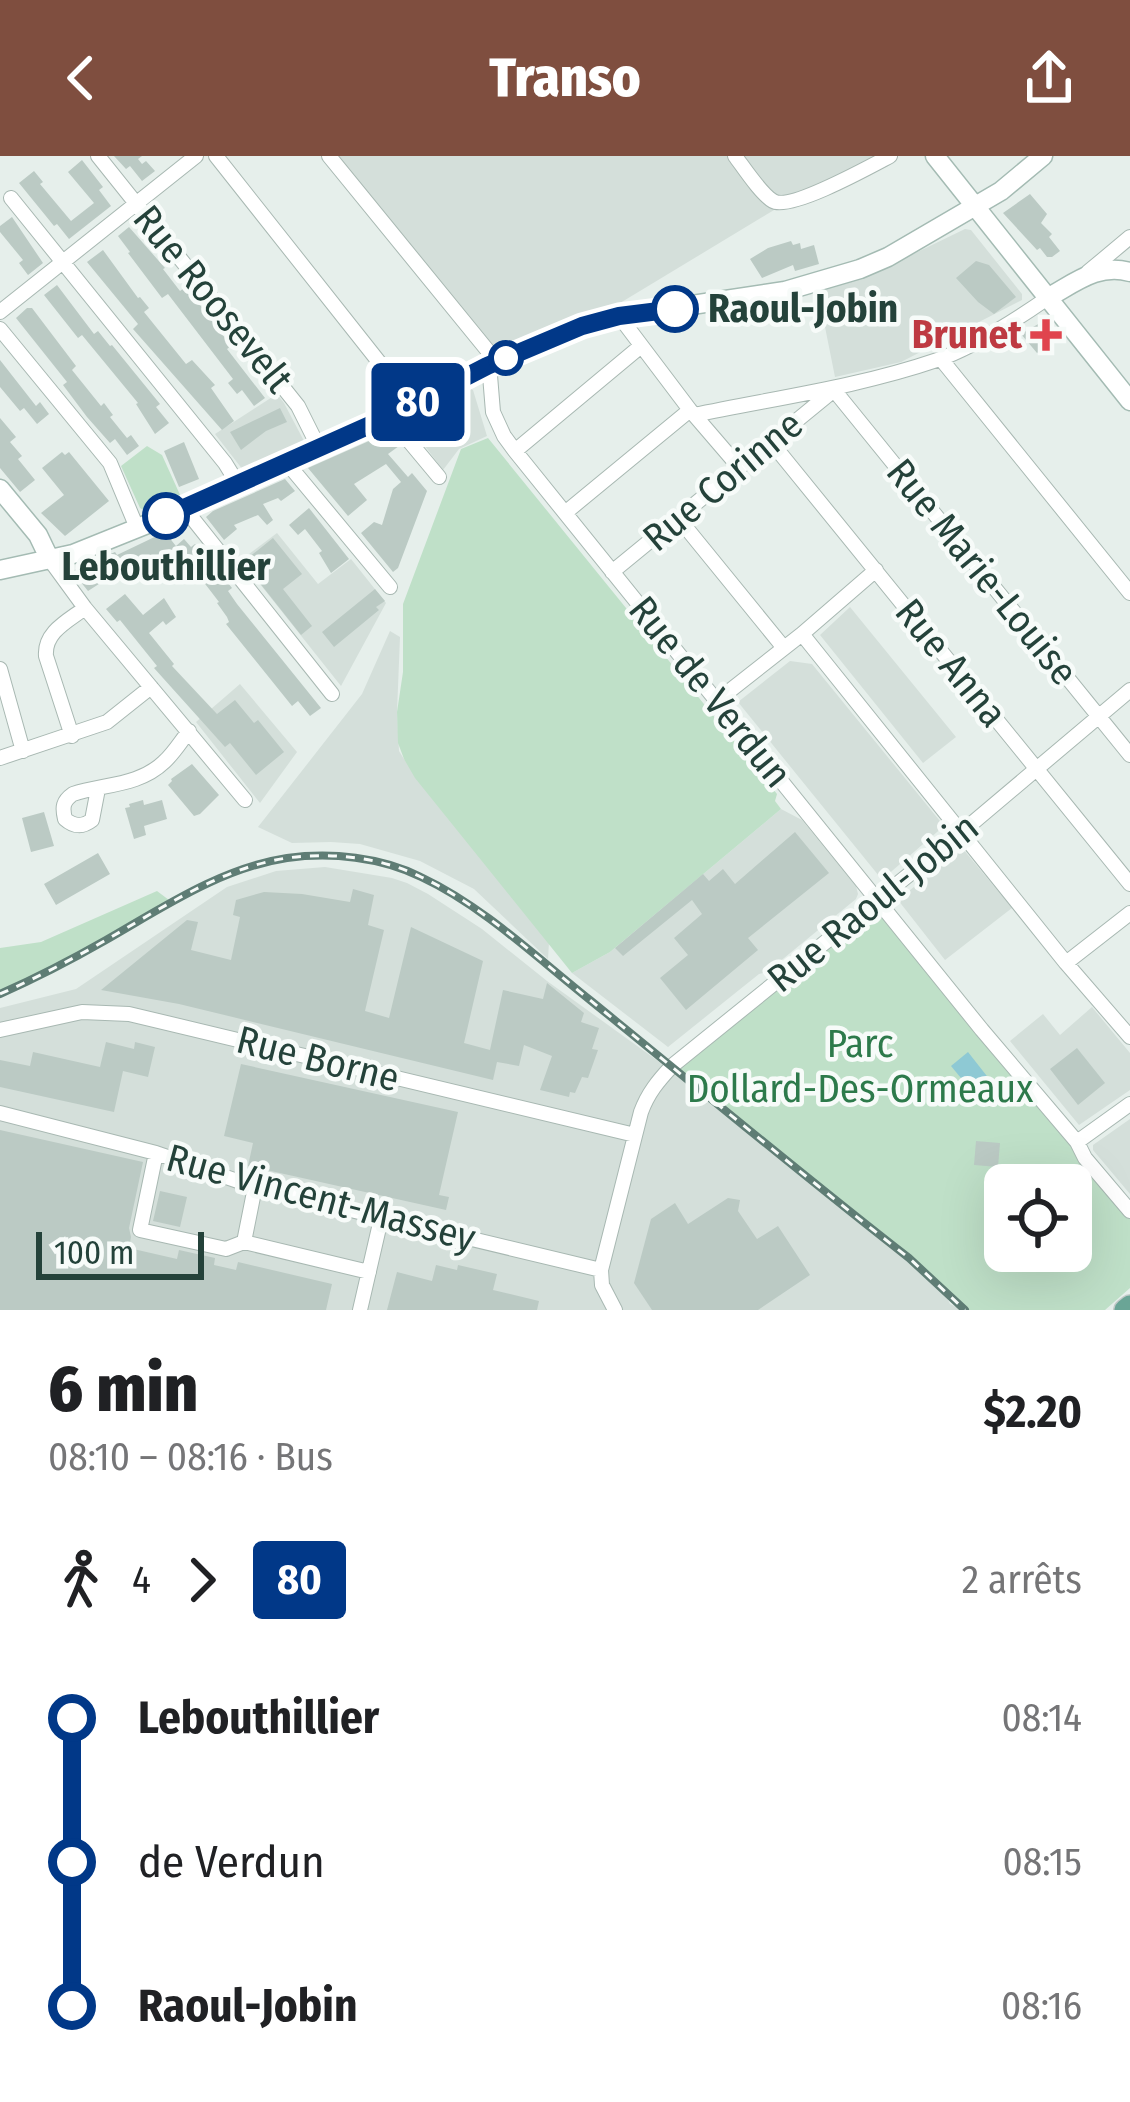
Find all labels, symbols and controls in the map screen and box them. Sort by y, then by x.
icon: back [48,45,114,111]
icon: share [1016,45,1082,111]
text: Transo [489,46,641,110]
street label: Rue Roosevelt [124,196,302,402]
place label: Raoul-Jobin [708,286,898,332]
marker: Raoul-Jobin [653,287,697,331]
place label: Brunet [912,312,1023,358]
marker: Brunet [1033,322,1059,348]
unlabelled marker [490,342,522,374]
line badge: 80 [364,363,472,441]
text: 80 [395,377,441,427]
street label: Rue Corinne [634,401,812,561]
street label: Rue Marie-Louise [877,450,1087,694]
marker: Lebouthillier [144,494,188,538]
place label: Lebouthillier [61,544,271,590]
street label: Rue de Verdun [619,587,801,797]
street label: Rue Anna [886,590,1016,736]
street label: Rue Raoul-Jobin [759,804,987,1002]
street label: Rue Borne [232,1017,404,1101]
park label: Parc Dollard-Des-Ormeaux [687,1021,1033,1112]
street label: Rue Vincent-Massey [162,1135,481,1261]
map controls [984,1164,1092,1272]
button: locate [984,1164,1092,1272]
scale bar [36,1226,204,1279]
text: 100 m [54,1233,134,1273]
text: 6 min [48,1349,198,1428]
text: $2.20 [983,1385,1082,1439]
text: 08:10 – 08:16 · Bus [48,1434,333,1480]
icon: walk [48,1547,114,1613]
icon: forward [169,1547,235,1613]
text: 80 [277,1555,322,1605]
text: 4 [132,1557,151,1603]
text: 2 arrêts [962,1557,1082,1603]
text: Lebouthillier [138,1691,379,1745]
text: 08:14 [1001,1695,1082,1741]
text: de Verdun [138,1835,325,1889]
text: 08:15 [1002,1839,1082,1885]
text: Raoul-Jobin [138,1979,357,2033]
text: 08:16 [1001,1983,1082,2029]

